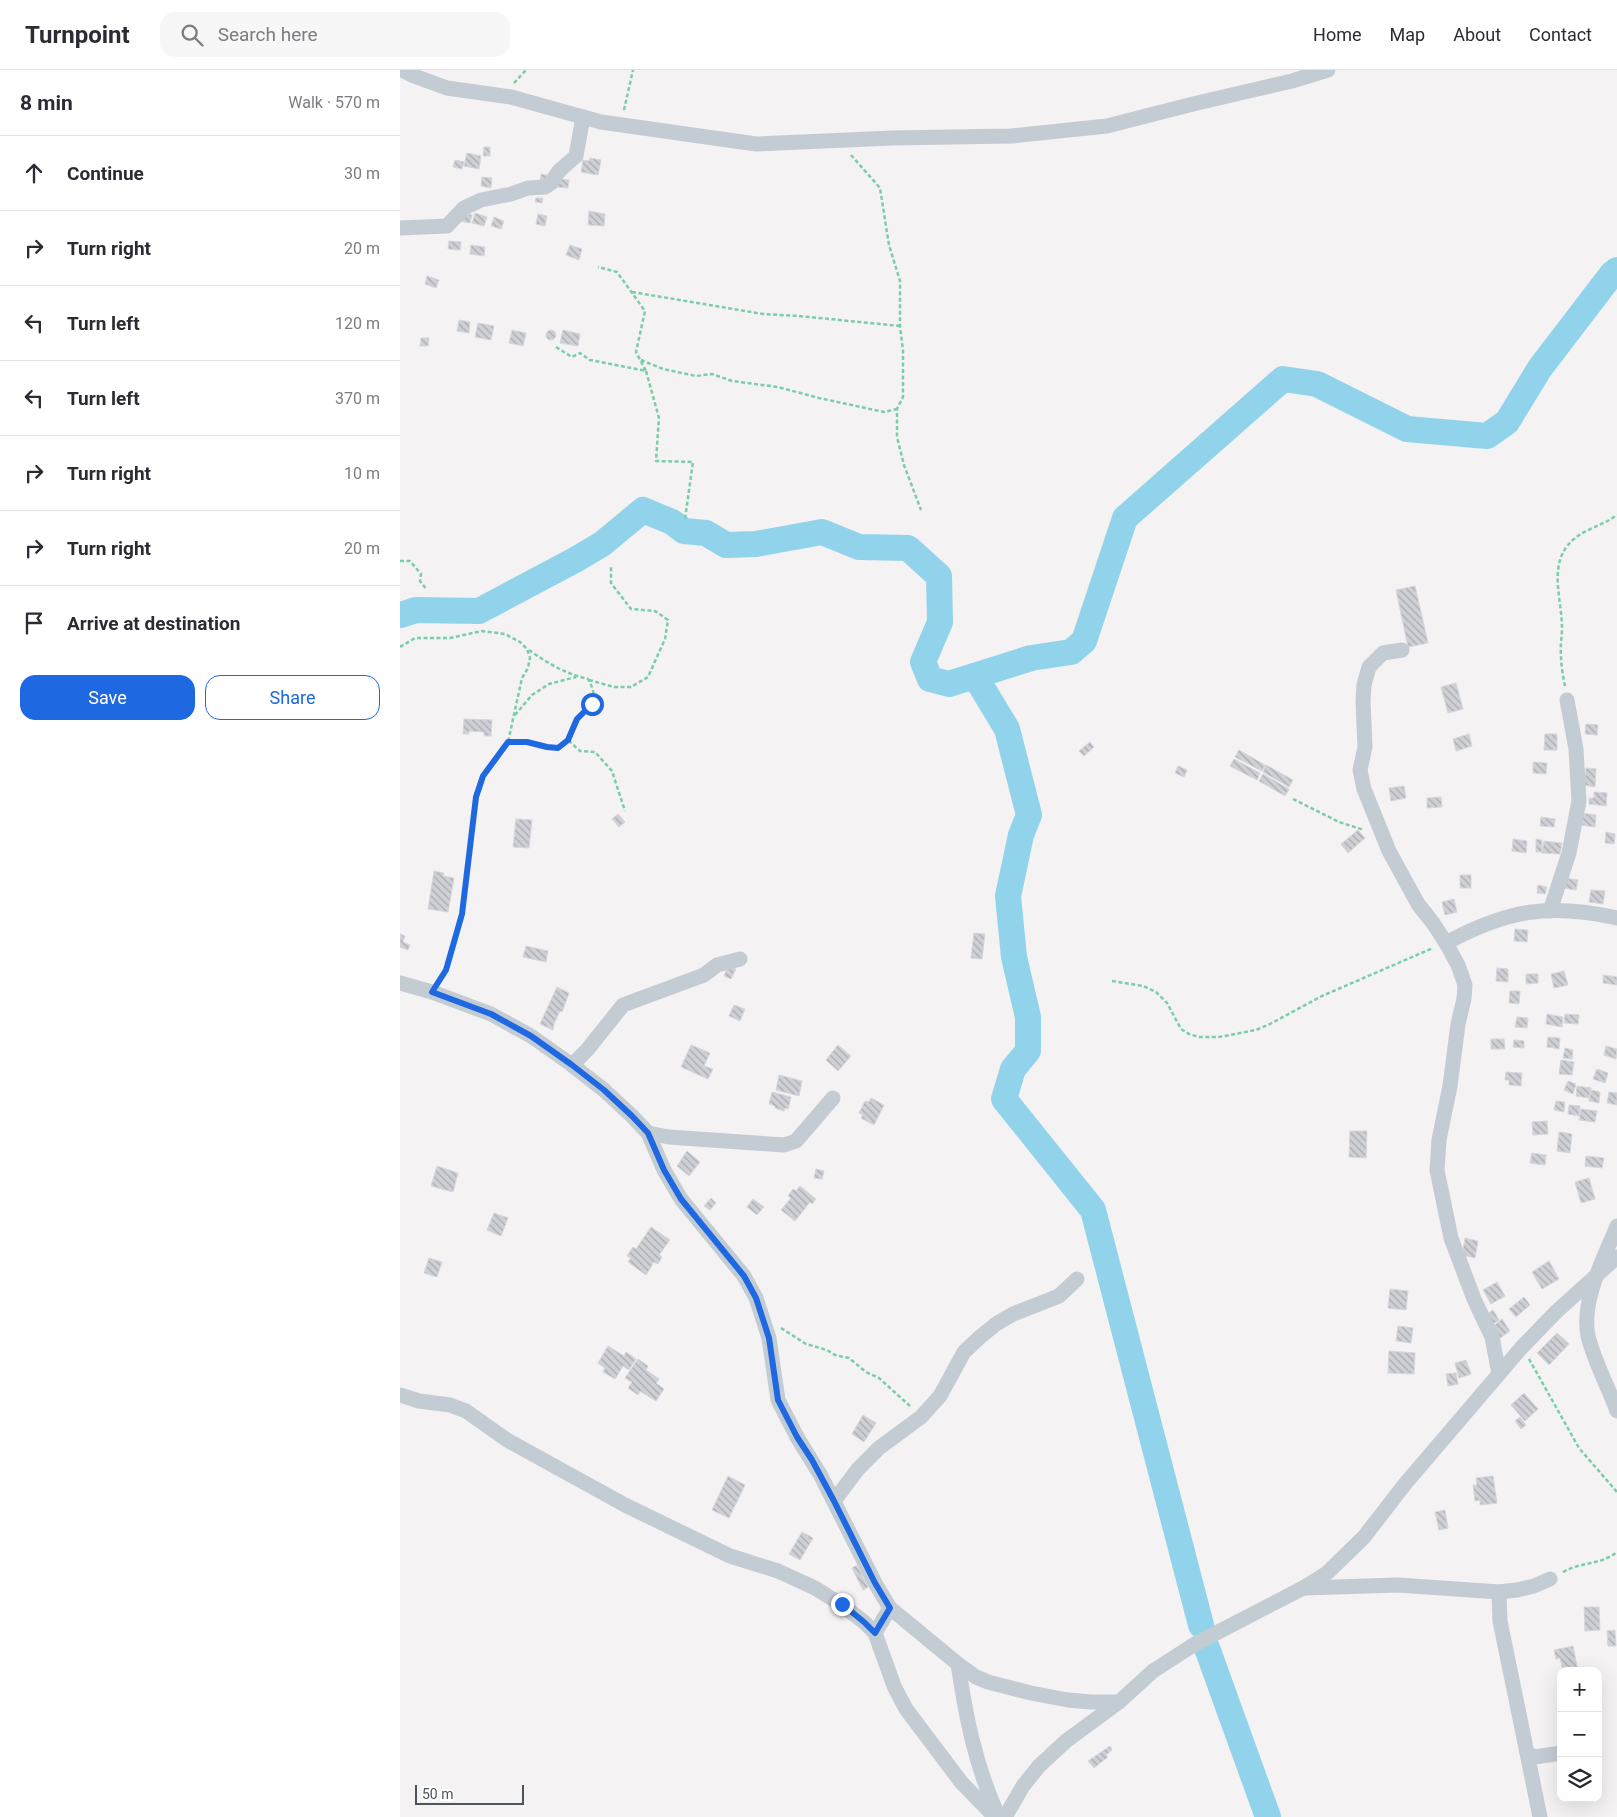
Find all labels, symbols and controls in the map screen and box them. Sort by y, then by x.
search box [160,12,510,57]
text: Turnpoint [25,21,130,49]
icon: search [178,21,206,49]
text: Search here [218,23,318,46]
text: Home [1313,24,1362,45]
text: Map [1390,24,1425,45]
text: About [1453,24,1501,45]
text: Contact [1529,24,1592,45]
text: 8 min [20,91,73,115]
text: Walk · 570 m [288,93,380,112]
icon: ahead [20,159,48,187]
text: Continue [67,162,144,185]
text: 30 m [344,164,380,183]
icon: right [20,234,48,262]
text: Turn right [67,237,151,260]
text: 20 m [344,239,380,258]
icon: left [20,309,48,337]
text: Turn left [67,312,140,335]
text: 120 m [335,314,380,333]
icon: left [20,384,48,412]
text: Turn left [67,387,140,410]
text: 370 m [335,389,380,408]
icon: right [20,459,48,487]
text: Turn right [67,462,151,485]
text: 10 m [344,464,380,483]
icon: right [20,534,48,562]
text: Turn right [67,537,151,560]
text: 20 m [344,539,380,558]
icon: arrive [20,609,48,637]
text: Arrive at destination [67,612,240,635]
button: Save [20,675,195,720]
button: Share [205,675,380,720]
route start [581,693,604,716]
route end [831,1593,854,1616]
map controls [1557,1667,1602,1802]
button: + [1557,1667,1602,1712]
button: − [1557,1712,1602,1757]
button: layers [1557,1757,1602,1802]
scale bar [415,1782,524,1805]
text: 50 m [422,1786,454,1802]

